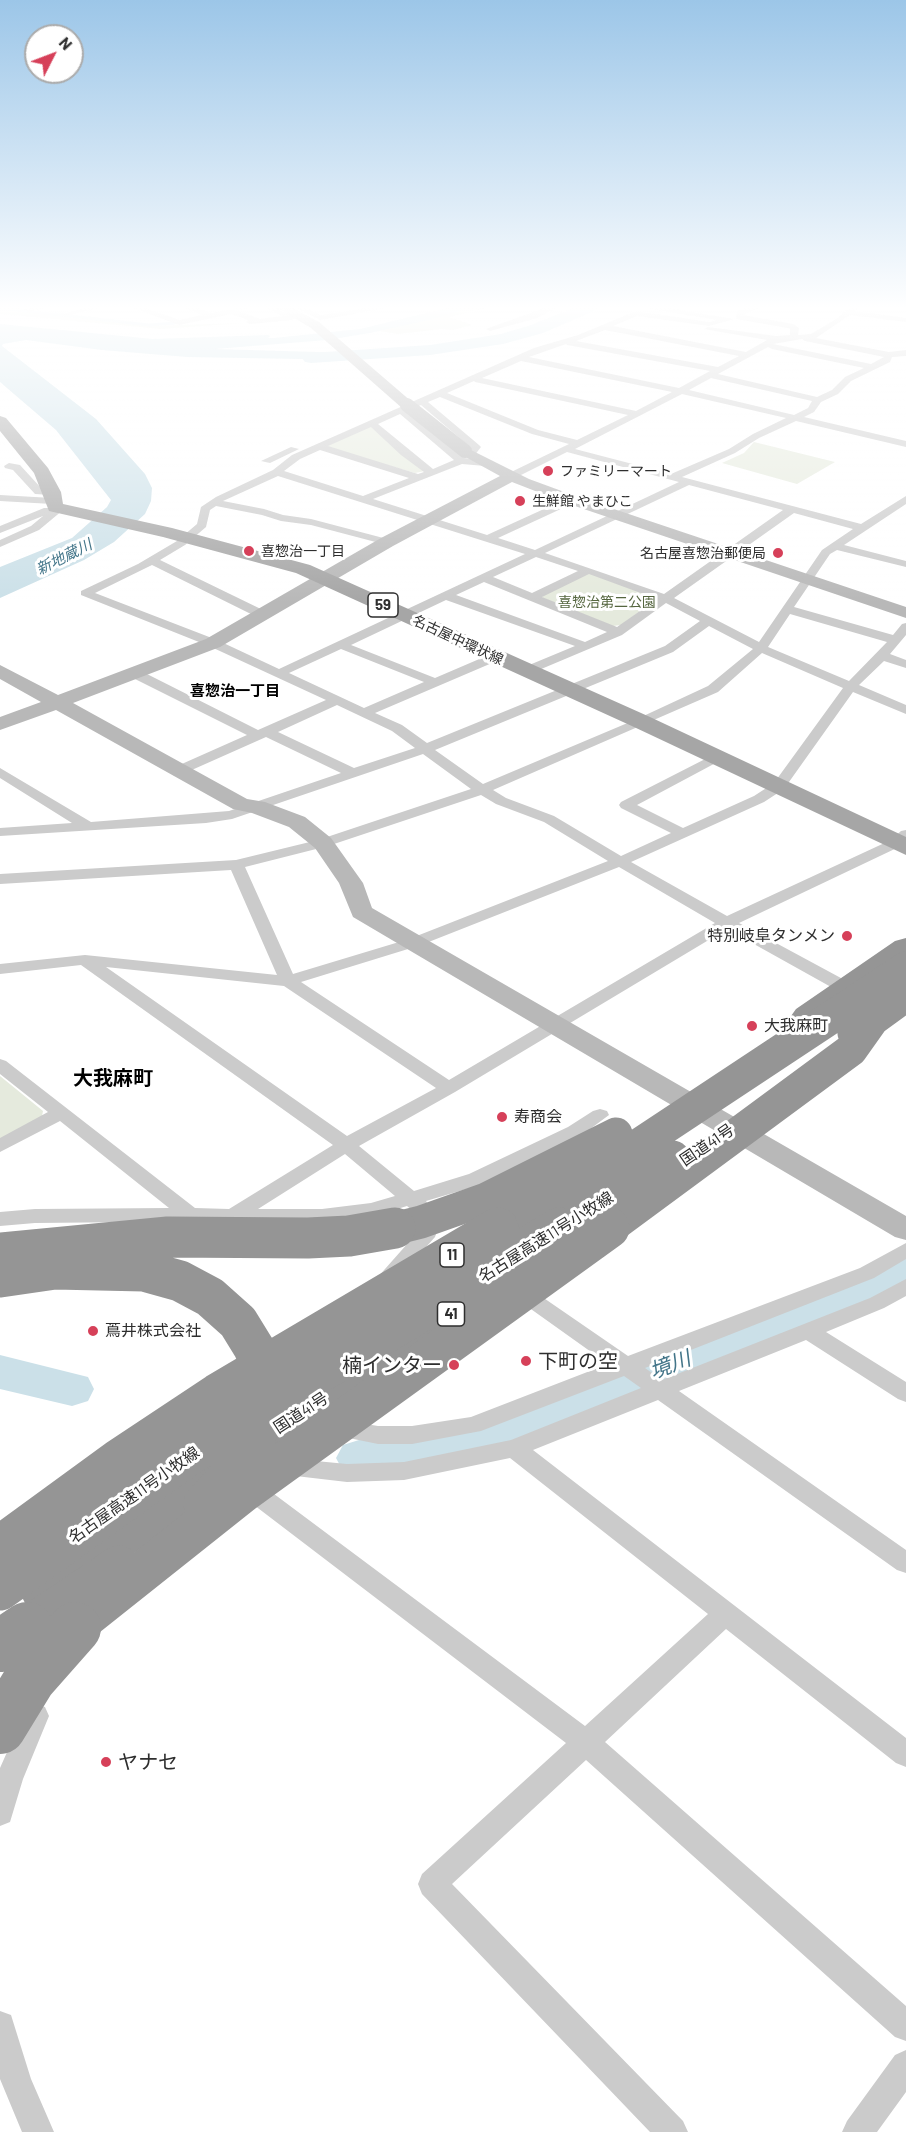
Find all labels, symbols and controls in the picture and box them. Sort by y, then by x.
north arrow [24,24,84,84]
text: N [56,33,77,53]
place label: ファミリーマート [560,463,672,479]
marker: ファミリーマート [541,464,555,478]
place label: 生鮮館 やまひこ [532,493,633,509]
marker: 生鮮館 やまひこ [513,494,527,508]
water label: 新地蔵川 [33,535,95,579]
place label: 喜惣治一丁目 [261,543,345,559]
marker: 喜惣治一丁目 [242,544,256,558]
place label: 名古屋喜惣治郵便局 [640,545,766,561]
marker: 名古屋喜惣治郵便局 [771,546,785,560]
road number: 59 [368,593,398,617]
park label: 喜惣治第二公園 [558,594,656,610]
street label: 名古屋中環状線 [410,612,506,668]
district label: 喜惣治一丁目 [190,682,280,700]
place label: 特別岐阜タンメン [707,926,835,946]
marker: 特別岐阜タンメン [840,929,854,943]
place label: 大我麻町 [764,1016,828,1036]
marker: 大我麻町 [745,1019,759,1033]
district label: 大我麻町 [73,1066,153,1090]
place label: 寿商会 [514,1107,562,1127]
marker: 寿商会 [495,1110,509,1124]
street label: 国道41号 [676,1120,738,1170]
street label: 名古屋高速11号小牧線 [475,1188,617,1286]
road number: 11 [440,1243,464,1267]
road number: 41 [438,1302,464,1326]
place label: 蔦井株式会社 [105,1321,201,1341]
marker: 蔦井株式会社 [86,1324,100,1338]
water label: 境川 [646,1346,694,1384]
place label: 下町の空 [538,1349,618,1373]
place label: 楠インター [342,1353,442,1377]
marker: 下町の空 [519,1354,533,1368]
marker: 楠インター [447,1358,461,1372]
street label: 国道41号 [270,1388,332,1438]
street label: 名古屋高速11号小牧線 [65,1443,203,1547]
place label: ヤナセ [118,1750,178,1774]
marker: ヤナセ [99,1755,113,1769]

